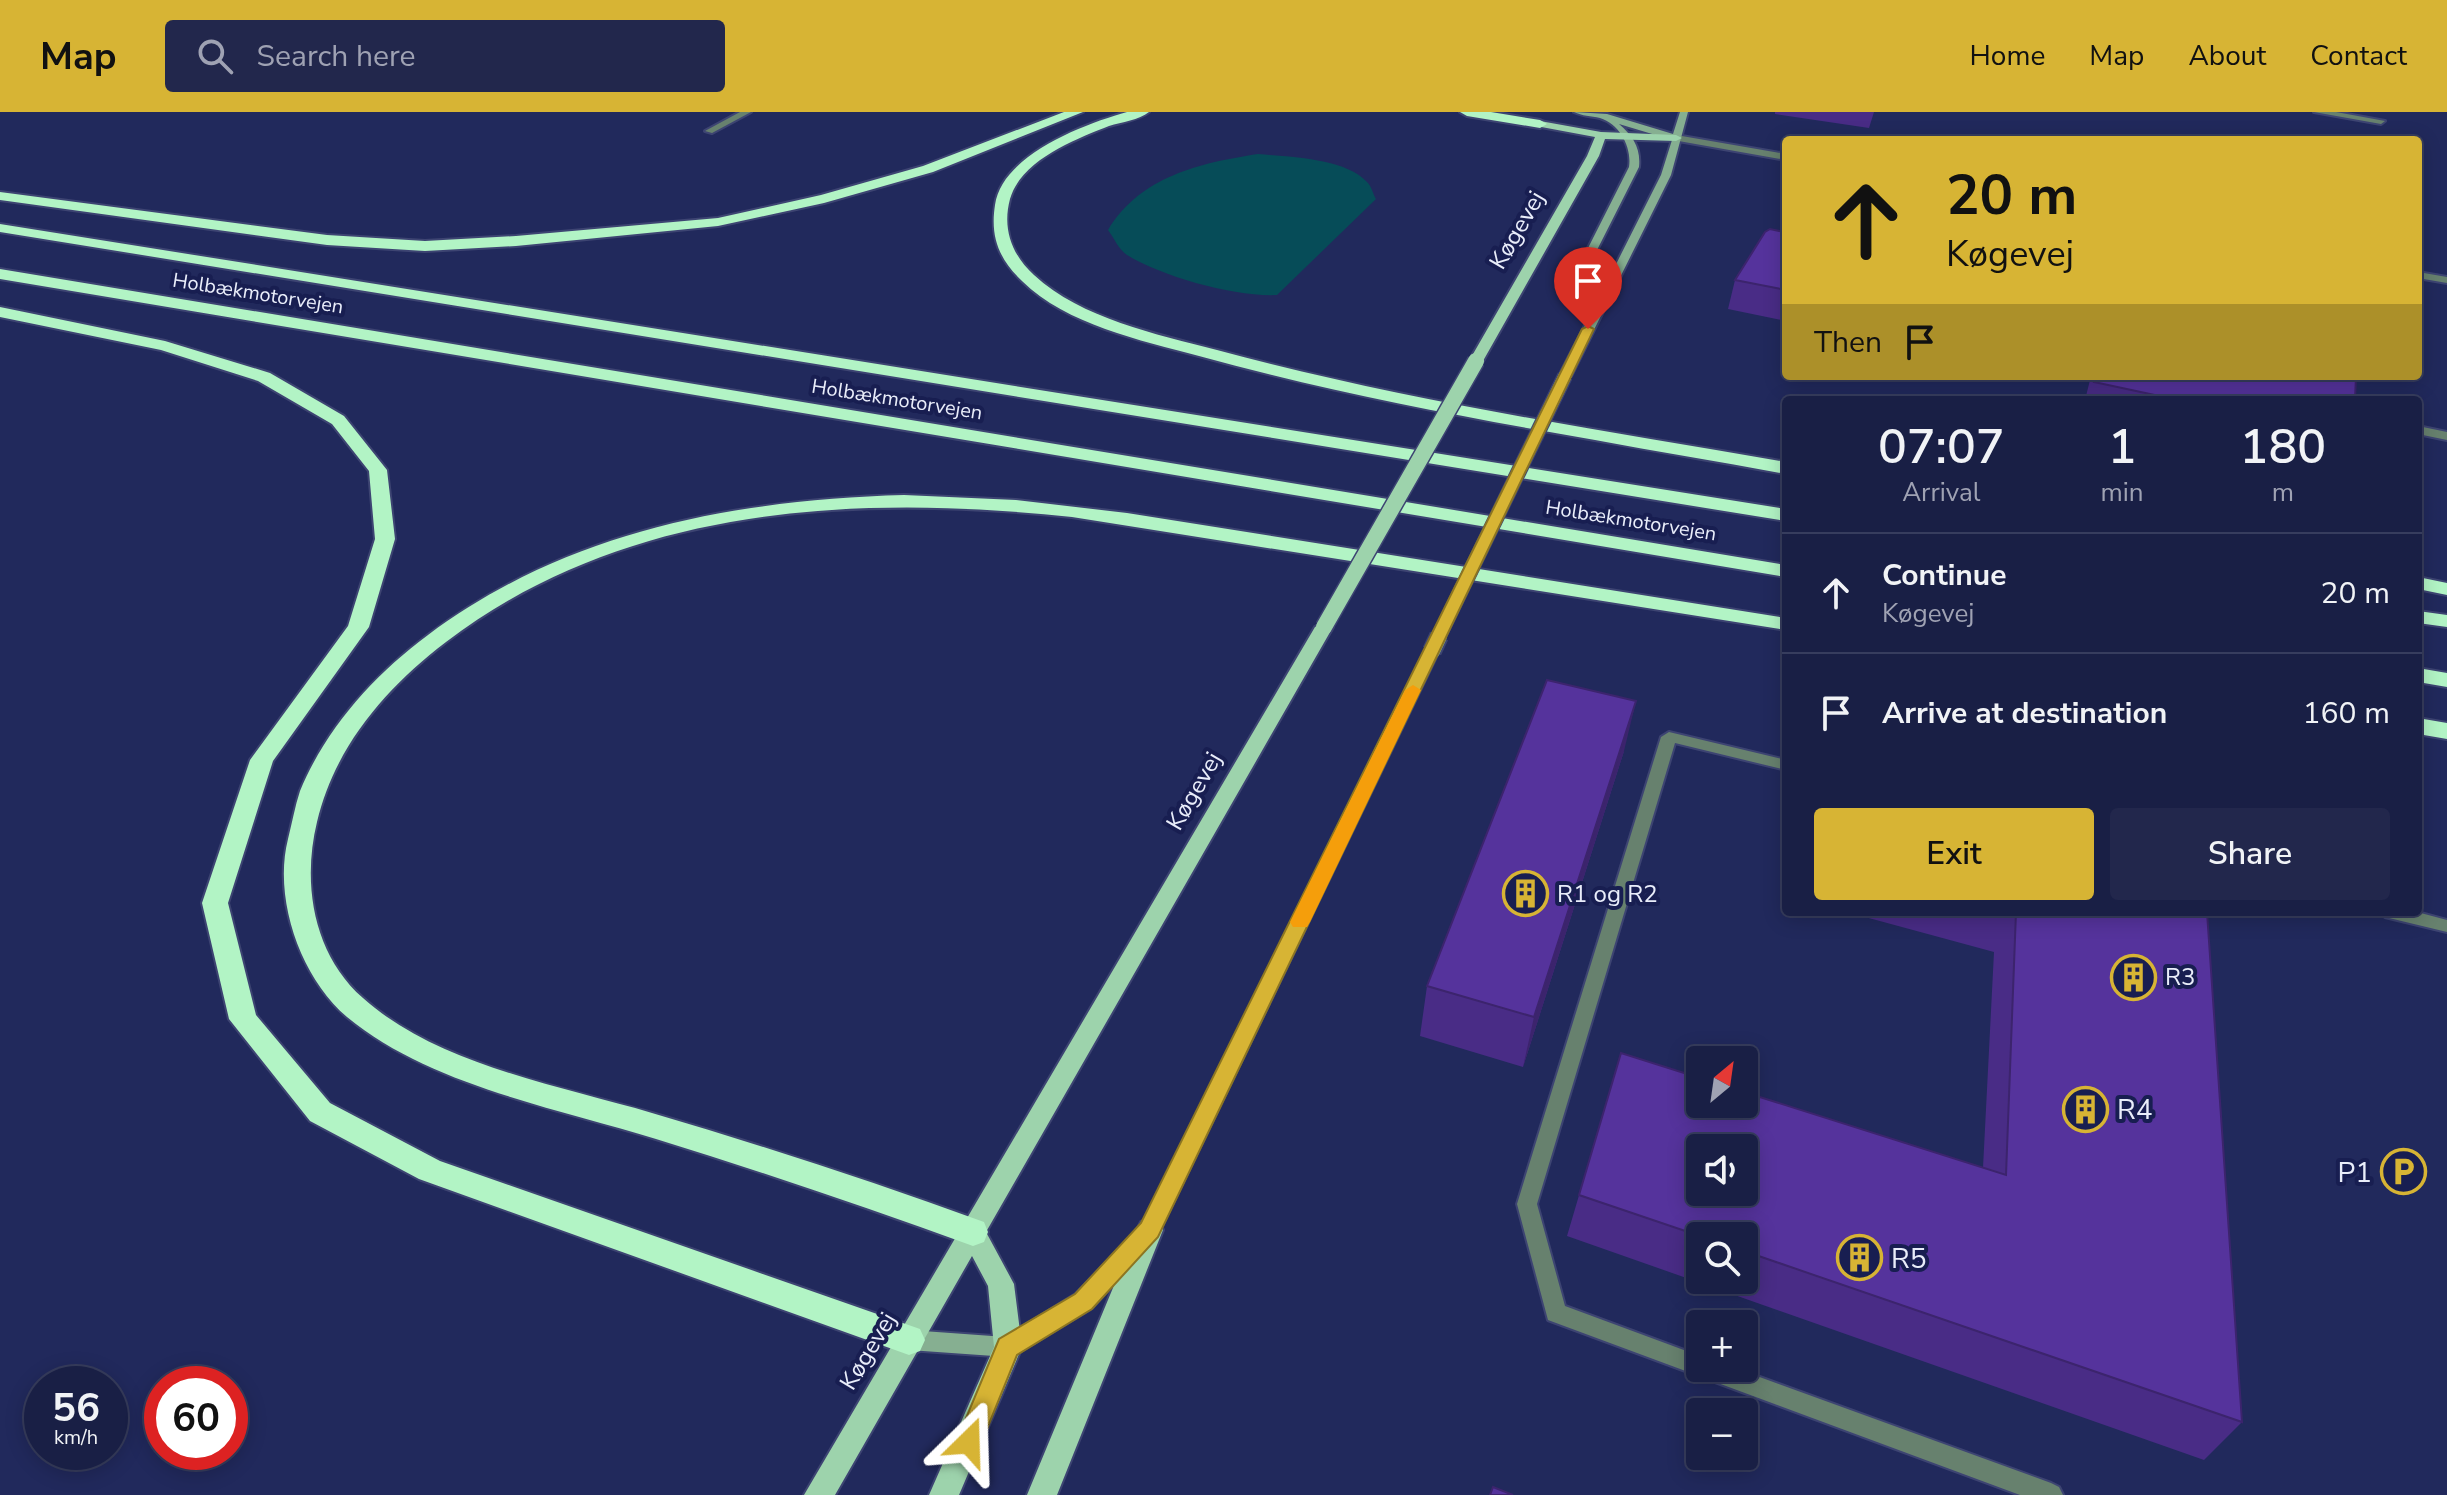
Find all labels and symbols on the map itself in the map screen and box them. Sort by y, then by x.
street label: Køgevej [1482,185,1552,275]
pin [1554,247,1622,329]
street label: Holbækmotorvejen [171,267,345,320]
street label: Holbækmotorvejen [810,373,984,426]
street label: Holbækmotorvejen [1544,494,1718,547]
street label: Køgevej [1159,746,1229,836]
building icon: R1 og R2 [1502,870,1550,918]
place label: R1 og R2 [1557,878,1658,910]
building icon: R3 [2110,953,2158,1001]
place label: R3 [2165,961,2195,993]
north arrow [1686,1046,1758,1118]
building icon: R4 [2062,1085,2110,1133]
place label: R4 [2117,1091,2153,1129]
parking icon: P1 [2379,1148,2427,1196]
place label: P1 [2337,1154,2372,1192]
building icon: R5 [1836,1234,1884,1282]
place label: R5 [1891,1240,1927,1278]
street label: Køgevej [832,1306,904,1396]
speed limit sign: 60 [144,1366,248,1470]
position arrow [927,1400,1011,1484]

